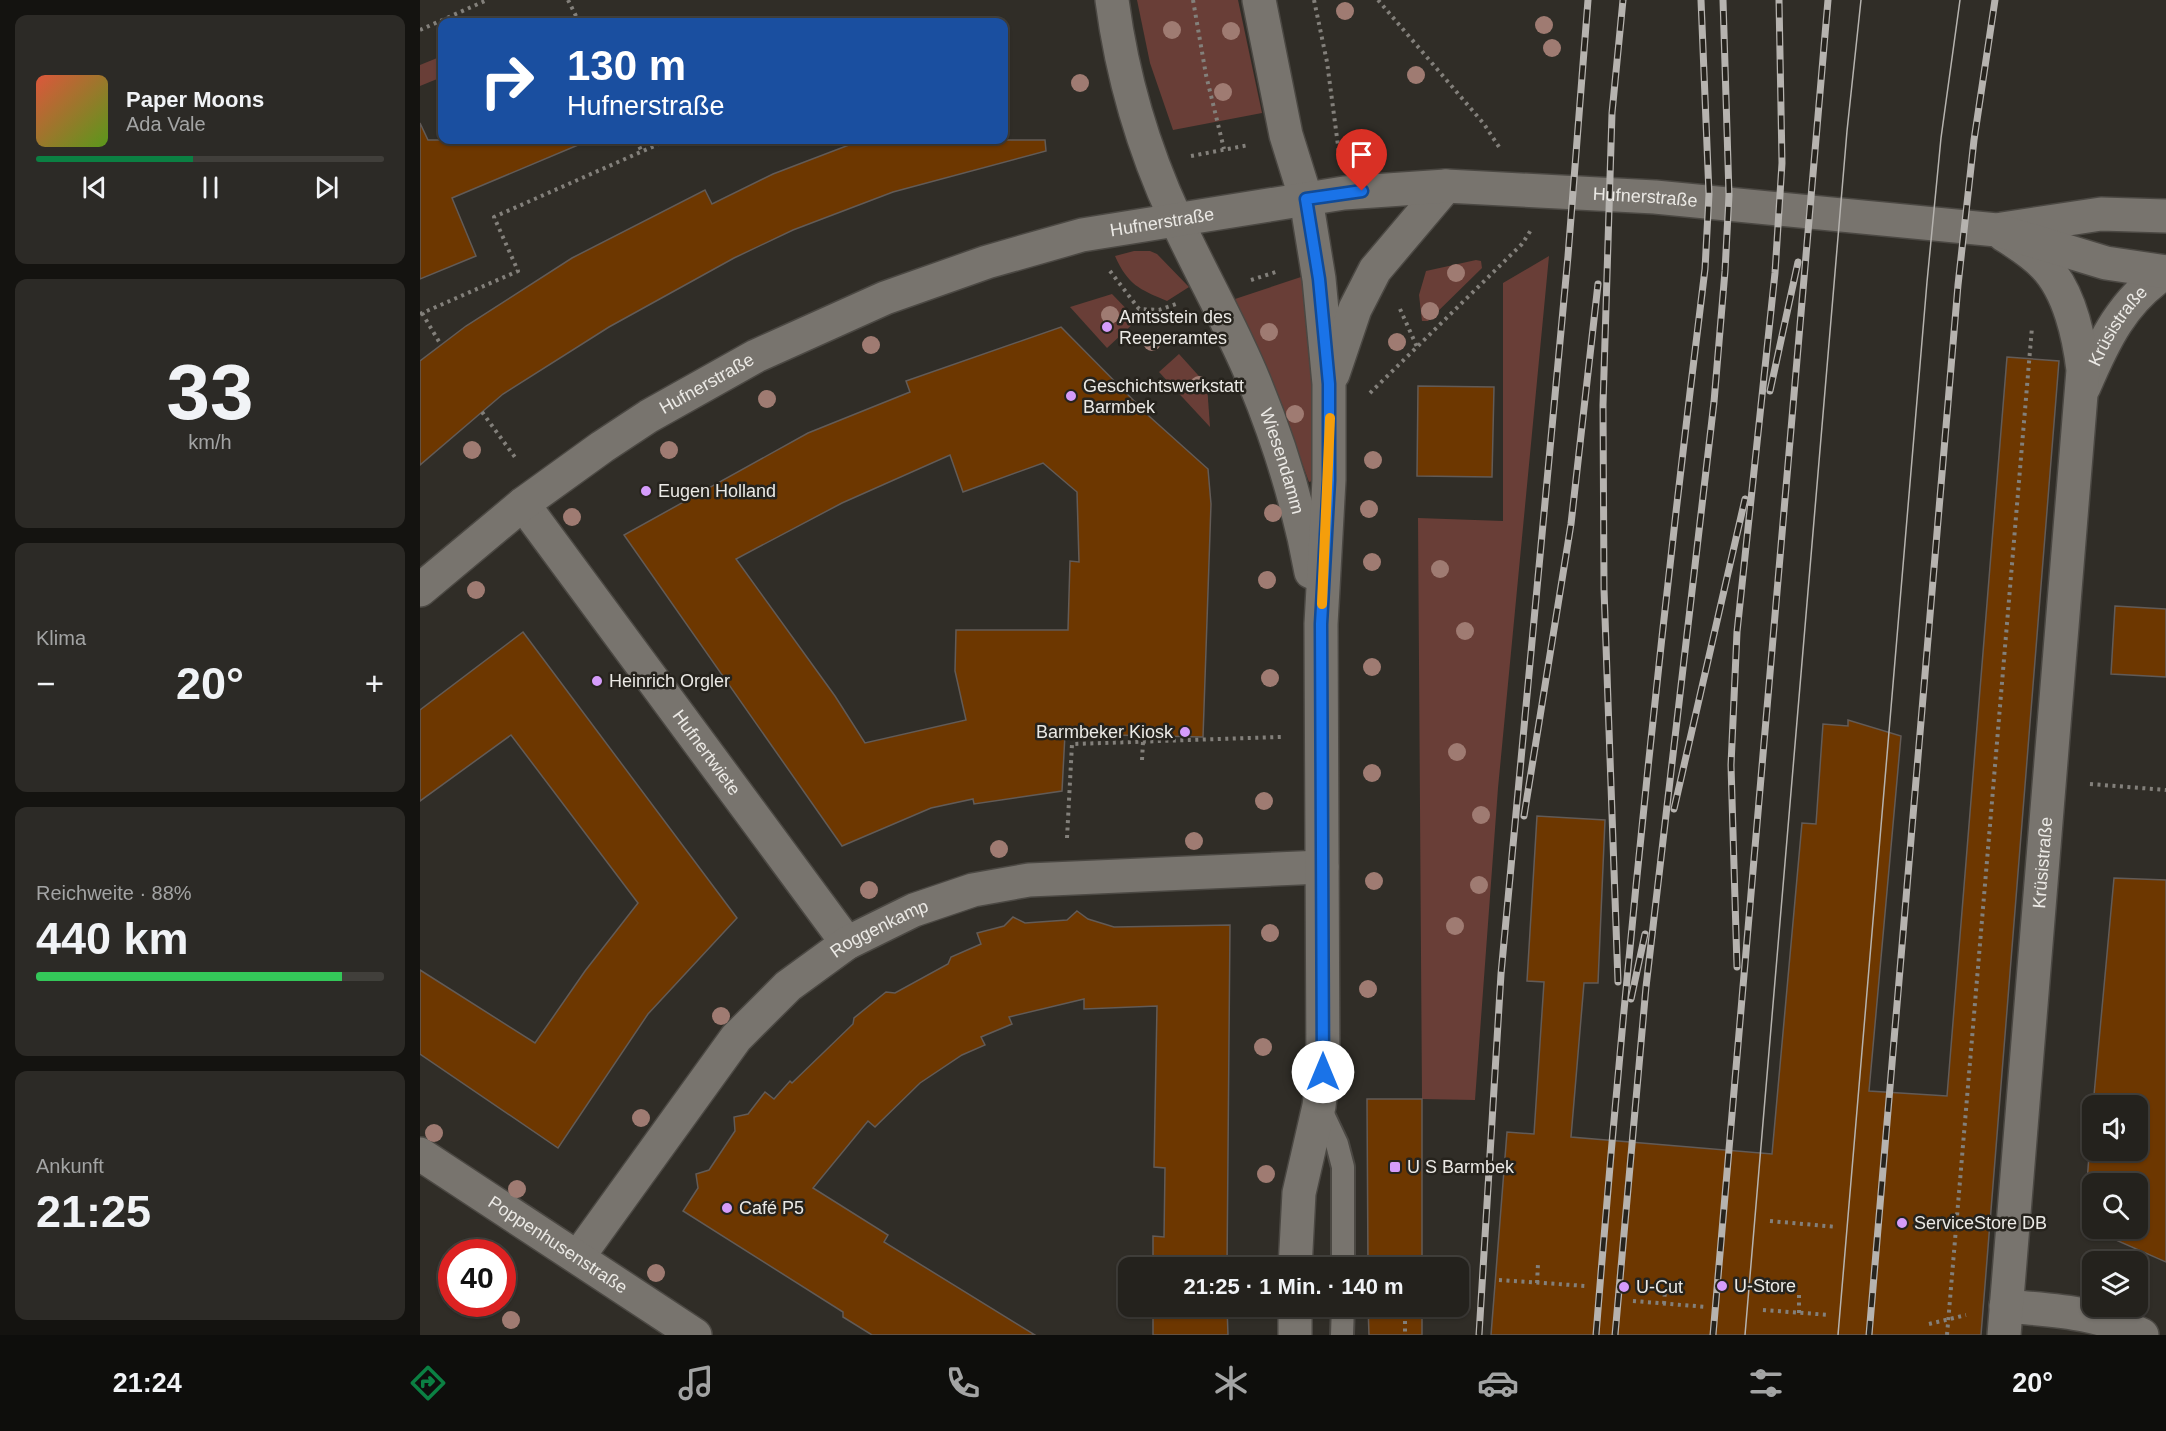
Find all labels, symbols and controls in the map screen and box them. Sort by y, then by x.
icon: right [468,42,546,120]
text: 130 m [567,42,686,89]
text: Paper Moons [126,87,264,112]
text: Hufnerstraße [567,91,725,121]
text: Ada Vale [126,113,206,135]
pin [1336,129,1387,191]
icon: arrive [1345,138,1378,171]
icon: previous [78,171,111,204]
icon: pause [194,171,227,204]
icon: next [310,171,343,204]
street label: Hufnerstraße [1592,184,1698,211]
street label: Hufnerstraße [1109,204,1216,240]
street label: Krüsistraße [2085,282,2151,369]
place label: Amtsstein des Reeperamtes [1119,307,1232,348]
marker: Amtsstein des Reeperamtes [1100,320,1114,334]
text: 33 [167,348,253,436]
street label: Hufnerstraße [656,349,757,418]
place label: Geschichtswerkstatt Barmbek [1083,376,1244,417]
marker: Geschichtswerkstatt Barmbek [1064,389,1078,403]
street label: Wiesendamm [1256,406,1308,516]
text: km/h [188,431,232,453]
place label: Eugen Holland [658,481,776,501]
marker: Eugen Holland [639,484,653,498]
text: Klima [36,627,86,649]
text: 20° [176,658,244,709]
text: − [36,665,55,702]
text: + [365,665,384,702]
place label: Heinrich Orgler [609,671,730,691]
marker: Heinrich Orgler [590,674,604,688]
street label: Hufnertwiete [668,706,745,799]
place label: Barmbeker Kiosk [1036,722,1174,742]
marker: Barmbeker Kiosk [1178,725,1192,739]
street label: Krüsistraße [2029,816,2056,909]
text: Reichweite · 88% [36,882,192,904]
street label: Roggenkamp [826,896,931,962]
text: 440 km [36,913,189,964]
position arrow [1291,1040,1355,1104]
map controls [2082,1095,2148,1317]
button: sound [2082,1095,2148,1161]
text: Ankunft [36,1155,104,1177]
place label: U S Barmbek [1407,1157,1515,1177]
marker: U S Barmbek [1388,1160,1402,1174]
button: search [2082,1173,2148,1239]
text: 21:25 [36,1186,151,1237]
street label: Poppenhusenstraße [485,1192,631,1298]
place label: Café P5 [739,1198,804,1218]
marker: Café P5 [720,1201,734,1215]
place label: ServiceStore DB [1914,1213,2047,1233]
marker: ServiceStore DB [1895,1216,1909,1230]
speed limit sign: 40 [438,1239,516,1317]
button: layers [2082,1251,2148,1317]
text: 21:25 · 1 Min. · 140 m [1183,1274,1404,1299]
place label: U-Store [1734,1276,1796,1296]
place label: U-Cut [1636,1277,1683,1297]
marker: U-Store [1715,1279,1729,1293]
marker: U-Cut [1617,1280,1631,1294]
icon: directions [407,1362,449,1404]
icon: music [675,1362,717,1404]
icon: phone [942,1362,984,1404]
icon: climate [1210,1362,1252,1404]
icon: car [1477,1362,1519,1404]
icon: filters [1745,1362,1787,1404]
text: 21:24 [113,1368,182,1398]
text: 20° [2012,1368,2053,1398]

